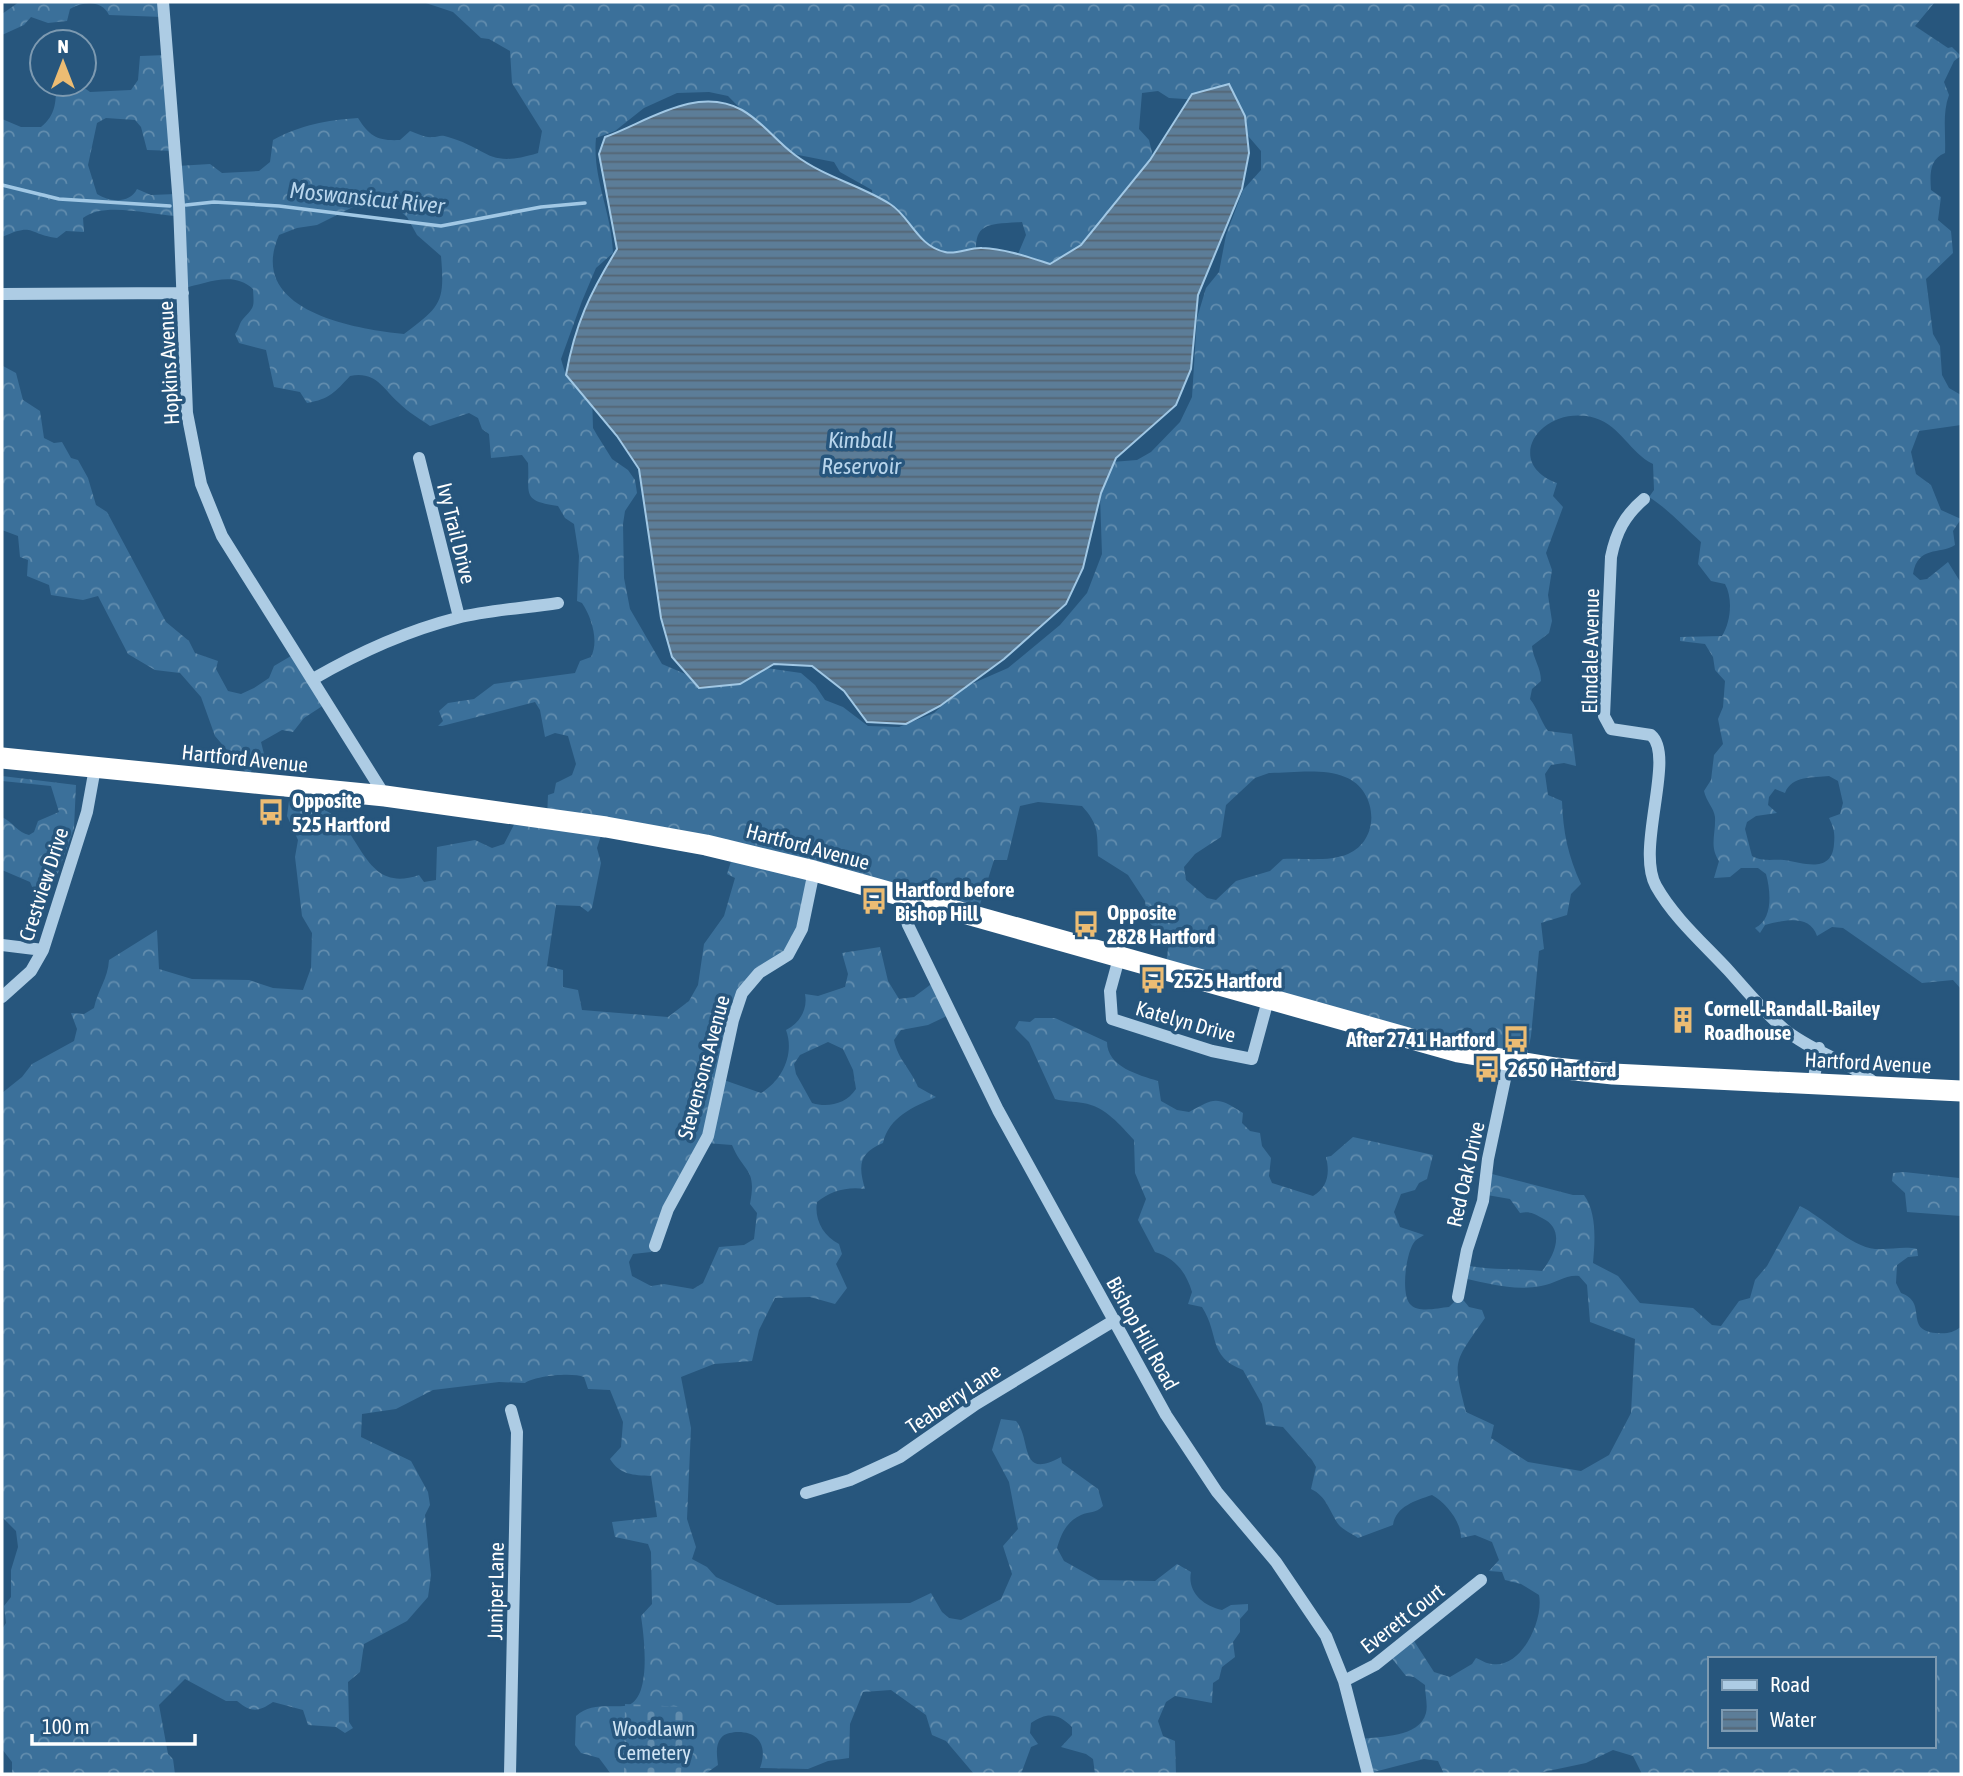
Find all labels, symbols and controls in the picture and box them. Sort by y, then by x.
north arrow [28,28,98,98]
text: N [57,35,69,57]
water label: Moswansicut River [288,177,447,219]
street label: Hopkins Avenue [153,300,183,426]
water label: Kimball Reservoir [821,427,902,479]
street label: Ivy Trail Drive [433,480,481,586]
street label: Elmdale Avenue [1577,588,1603,714]
street label: Hartford Avenue [181,739,309,777]
place label: Opposite 525 Hartford [292,788,390,836]
bus stop icon: Opposite 525 Hartford [256,797,286,827]
street label: Hartford Avenue [744,818,872,874]
street label: Crestview Drive [13,824,73,944]
place label: Hartford before Bishop Hill [895,877,1015,925]
bus stop icon: Hartford before Bishop Hill [859,886,889,916]
place label: Opposite 2828 Hartford [1107,900,1215,948]
bus stop icon: Opposite 2828 Hartford [1071,909,1101,939]
bus stop icon: 2525 Hartford [1138,965,1168,995]
place label: 2525 Hartford [1174,968,1282,992]
street label: Stevensons Avenue [672,992,734,1142]
street label: Katelyn Drive [1133,995,1239,1047]
place label: Cornell-Randall-Bailey Roadhouse [1704,996,1880,1044]
building icon: Cornell-Randall-Bailey Roadhouse [1668,1005,1698,1035]
bus stop icon: After 2741 Hartford [1501,1024,1531,1054]
place label: After 2741 Hartford [1345,1027,1495,1051]
street label: Hartford Avenue [1804,1047,1932,1077]
bus stop icon: 2650 Hartford [1472,1054,1502,1084]
place label: 2650 Hartford [1508,1057,1616,1081]
street label: Red Oak Drive [1441,1119,1489,1229]
street label: Bishop Hill Road [1102,1272,1184,1394]
street label: Teaberry Lane [901,1358,1005,1438]
street label: Juniper Lane [482,1542,508,1640]
street label: Everett Court [1356,1578,1448,1658]
legend [1708,1657,1935,1748]
text: Road [1770,1672,1810,1696]
scale bar [32,1702,194,1746]
text: Water [1770,1707,1817,1731]
text: 100 m [42,1714,90,1738]
park label: Woodlawn Cemetery [613,1716,695,1764]

